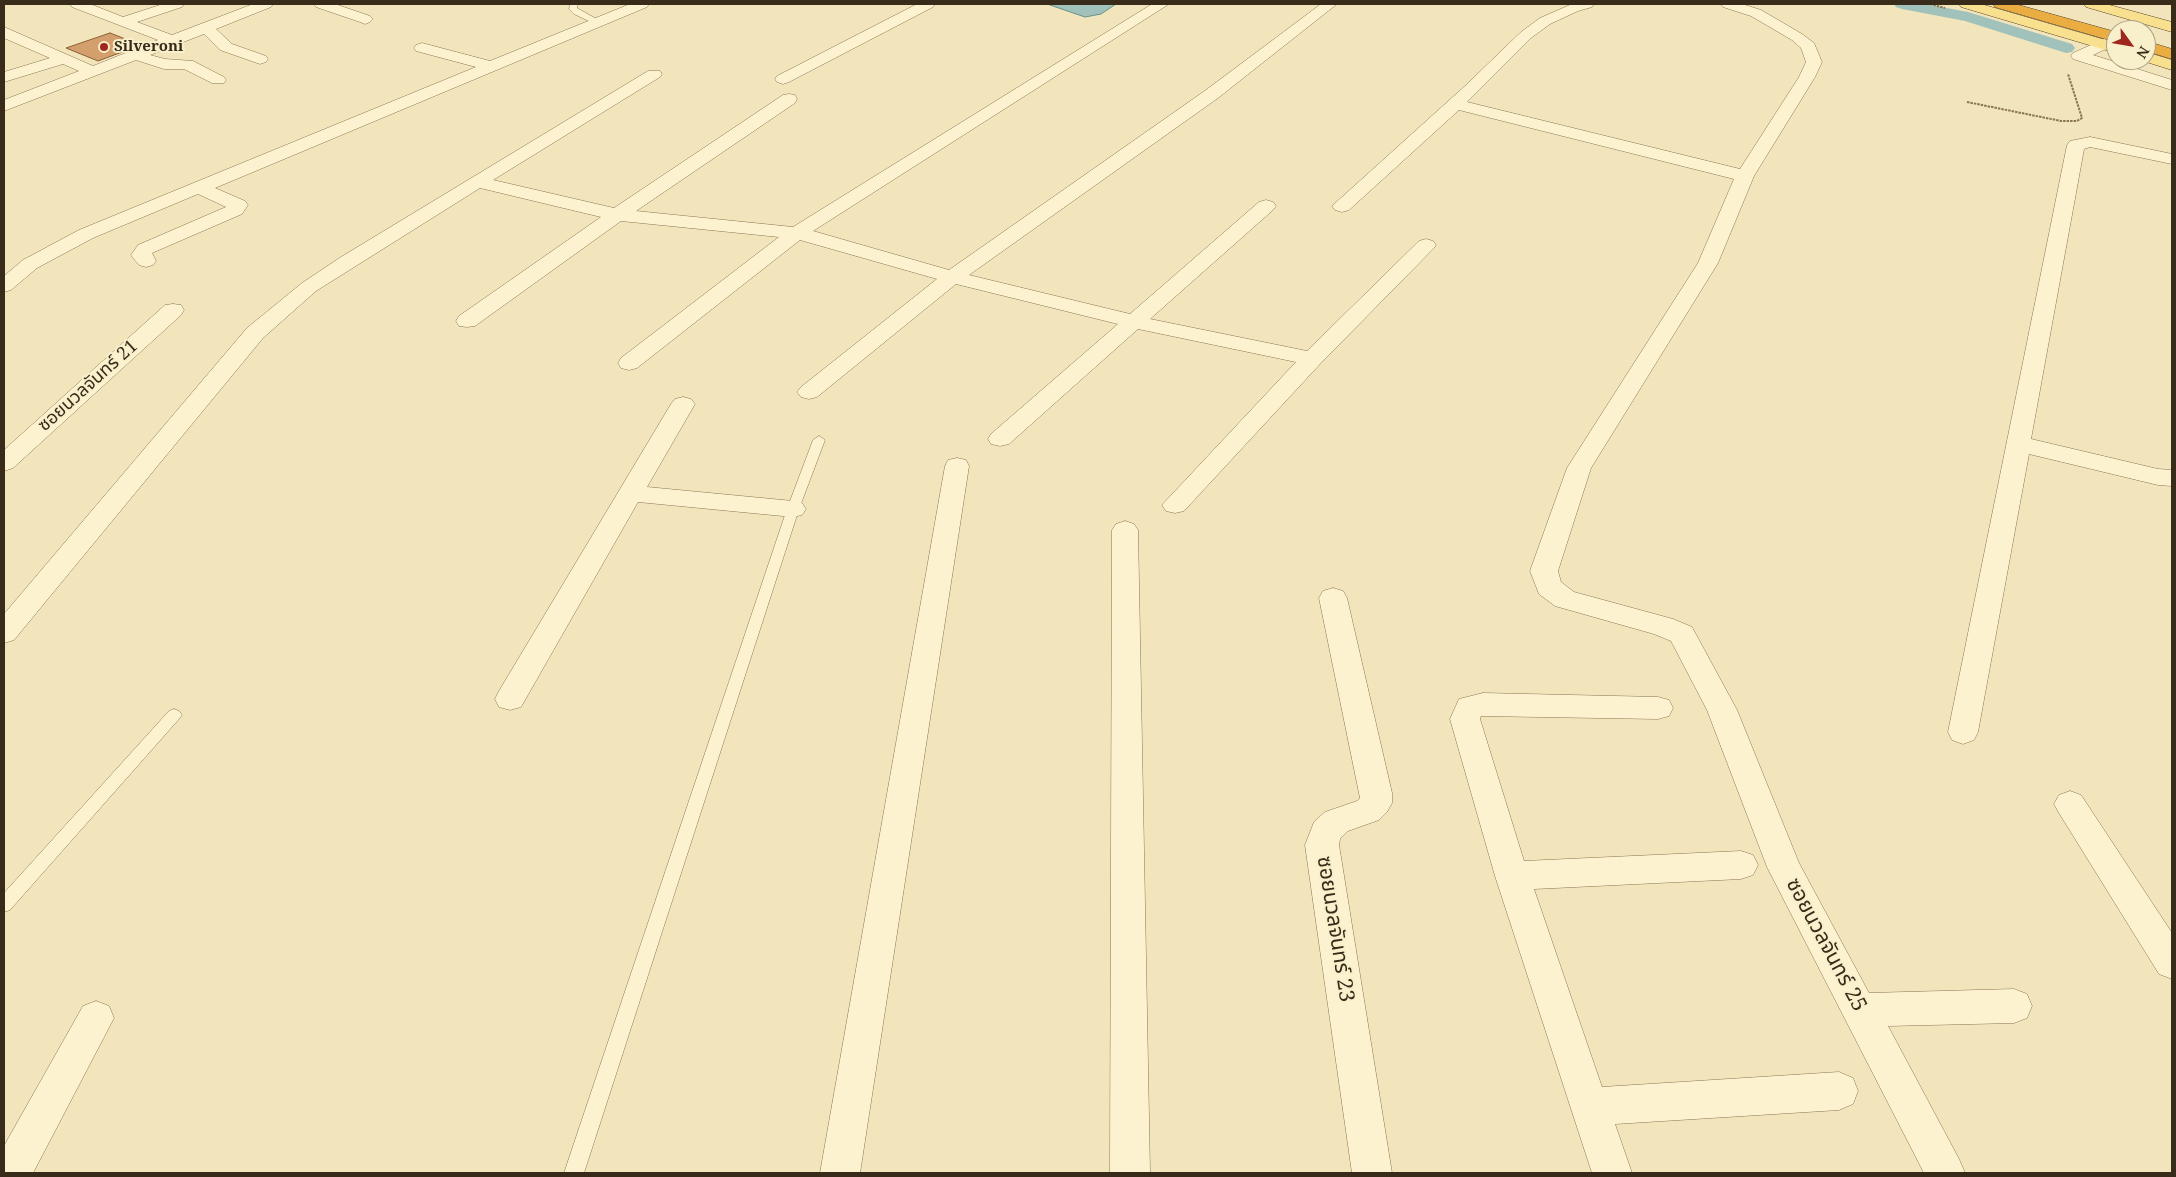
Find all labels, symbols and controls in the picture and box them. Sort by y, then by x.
north arrow [2106,20,2156,70]
place label: Silveroni [114,38,183,56]
marker: Silveroni [98,41,110,53]
text: N [2132,43,2154,62]
street label: ซอยนวลจันทร์ 21 [34,336,142,436]
street label: ซอยนวลจันทร์ 23 [1311,854,1359,1004]
street label: ซอยนวลจันทร์ 25 [1780,874,1872,1016]

